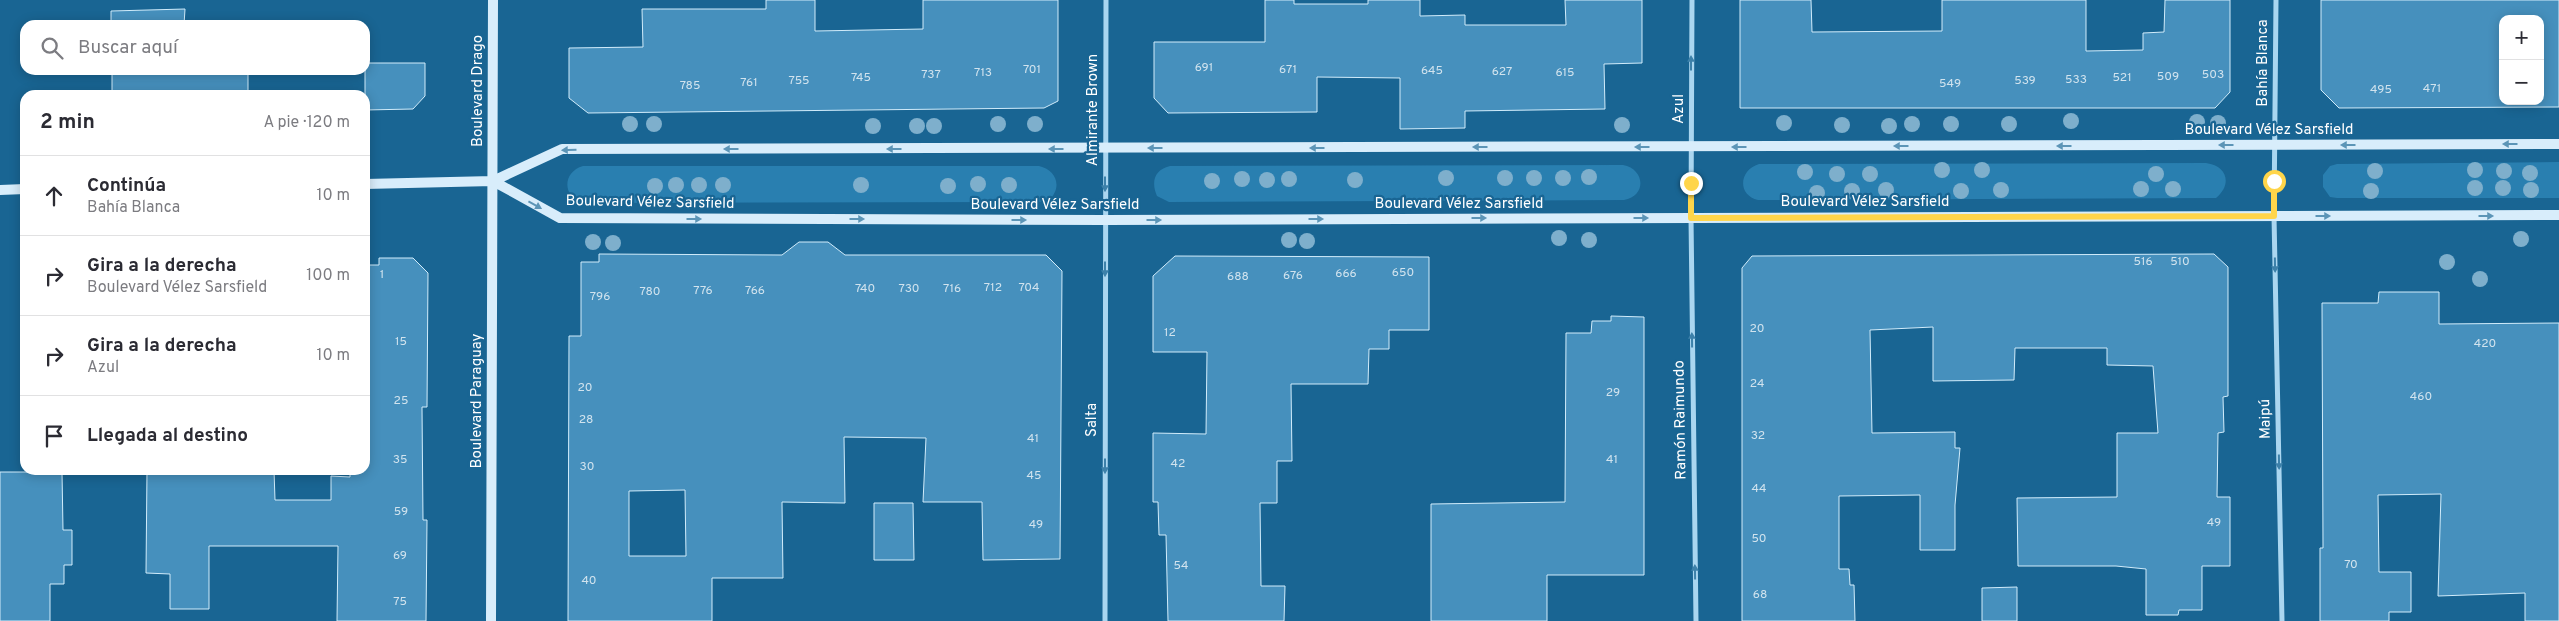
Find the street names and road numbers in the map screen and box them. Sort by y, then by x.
street label: Bahía Blanca [2254,19,2273,107]
street label: Boulevard Drago [469,35,488,147]
street label: Almirante Brown [1084,54,1103,166]
street label: Azul [1670,94,1689,124]
street label: Boulevard Vélez Sarsfield [2184,121,2354,140]
street label: Boulevard Vélez Sarsfield [565,192,735,214]
street label: Boulevard Vélez Sarsfield [1780,193,1950,212]
street label: Boulevard Vélez Sarsfield [1374,195,1544,214]
street label: Boulevard Vélez Sarsfield [970,196,1140,215]
street label: Boulevard Paraguay [468,333,487,469]
street label: Ramón Raimundo [1670,360,1692,480]
street label: Maipú [2256,399,2276,439]
street label: Salta [1083,403,1102,437]

